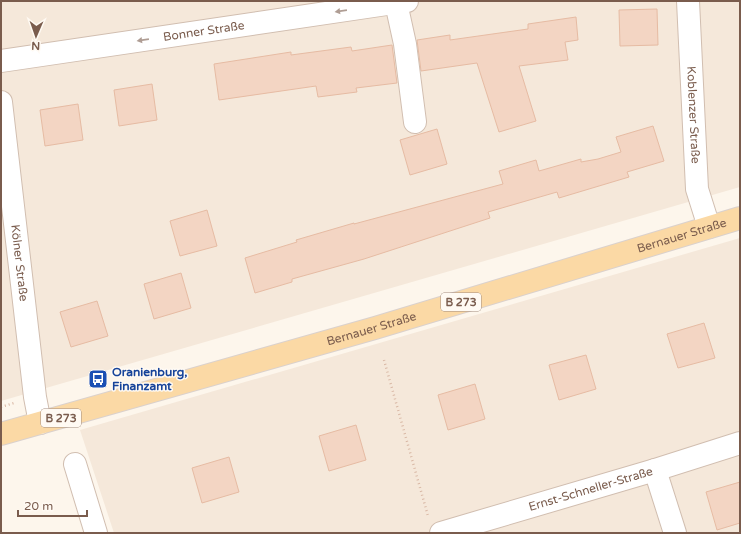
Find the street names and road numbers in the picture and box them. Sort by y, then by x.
street label: Bonner Straße [162,18,246,44]
street label: Koblenzer Straße [684,66,703,164]
street label: Bernauer Straße [635,215,728,256]
street label: Kölner Straße [8,224,31,302]
road number: B 273 [441,293,481,311]
street label: Bernauer Straße [325,309,418,348]
road number: B 273 [41,409,81,427]
street label: Ernst-Schneller-Straße [527,464,655,514]

